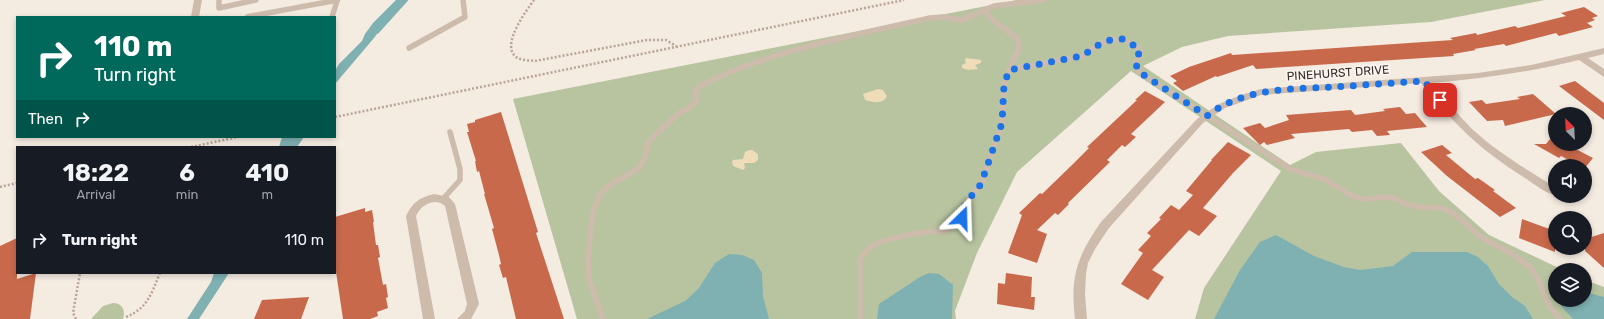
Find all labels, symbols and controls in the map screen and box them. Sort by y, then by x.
text: 110 m [94,30,172,63]
icon: right [28,32,80,84]
street label: PINEHURST DRIVE [1286,62,1390,84]
text: Turn right [94,64,176,86]
pin [1423,83,1457,117]
icon: arrive [1429,89,1451,111]
north arrow [1548,107,1592,151]
map controls [1548,107,1592,307]
icon: right [71,108,93,130]
text: Then [28,110,63,128]
text: 18:22 [63,159,129,187]
text: 6 [179,159,195,187]
text: 410 [245,159,289,187]
button: sound [1548,159,1592,203]
text: Arrival [76,187,115,202]
text: min [176,187,198,202]
text: m [261,187,273,202]
position arrow [941,197,983,239]
button: search [1548,211,1592,255]
icon: right [28,229,50,251]
text: Turn right [62,231,137,249]
text: 110 m [285,231,324,249]
button: layers [1548,263,1592,307]

